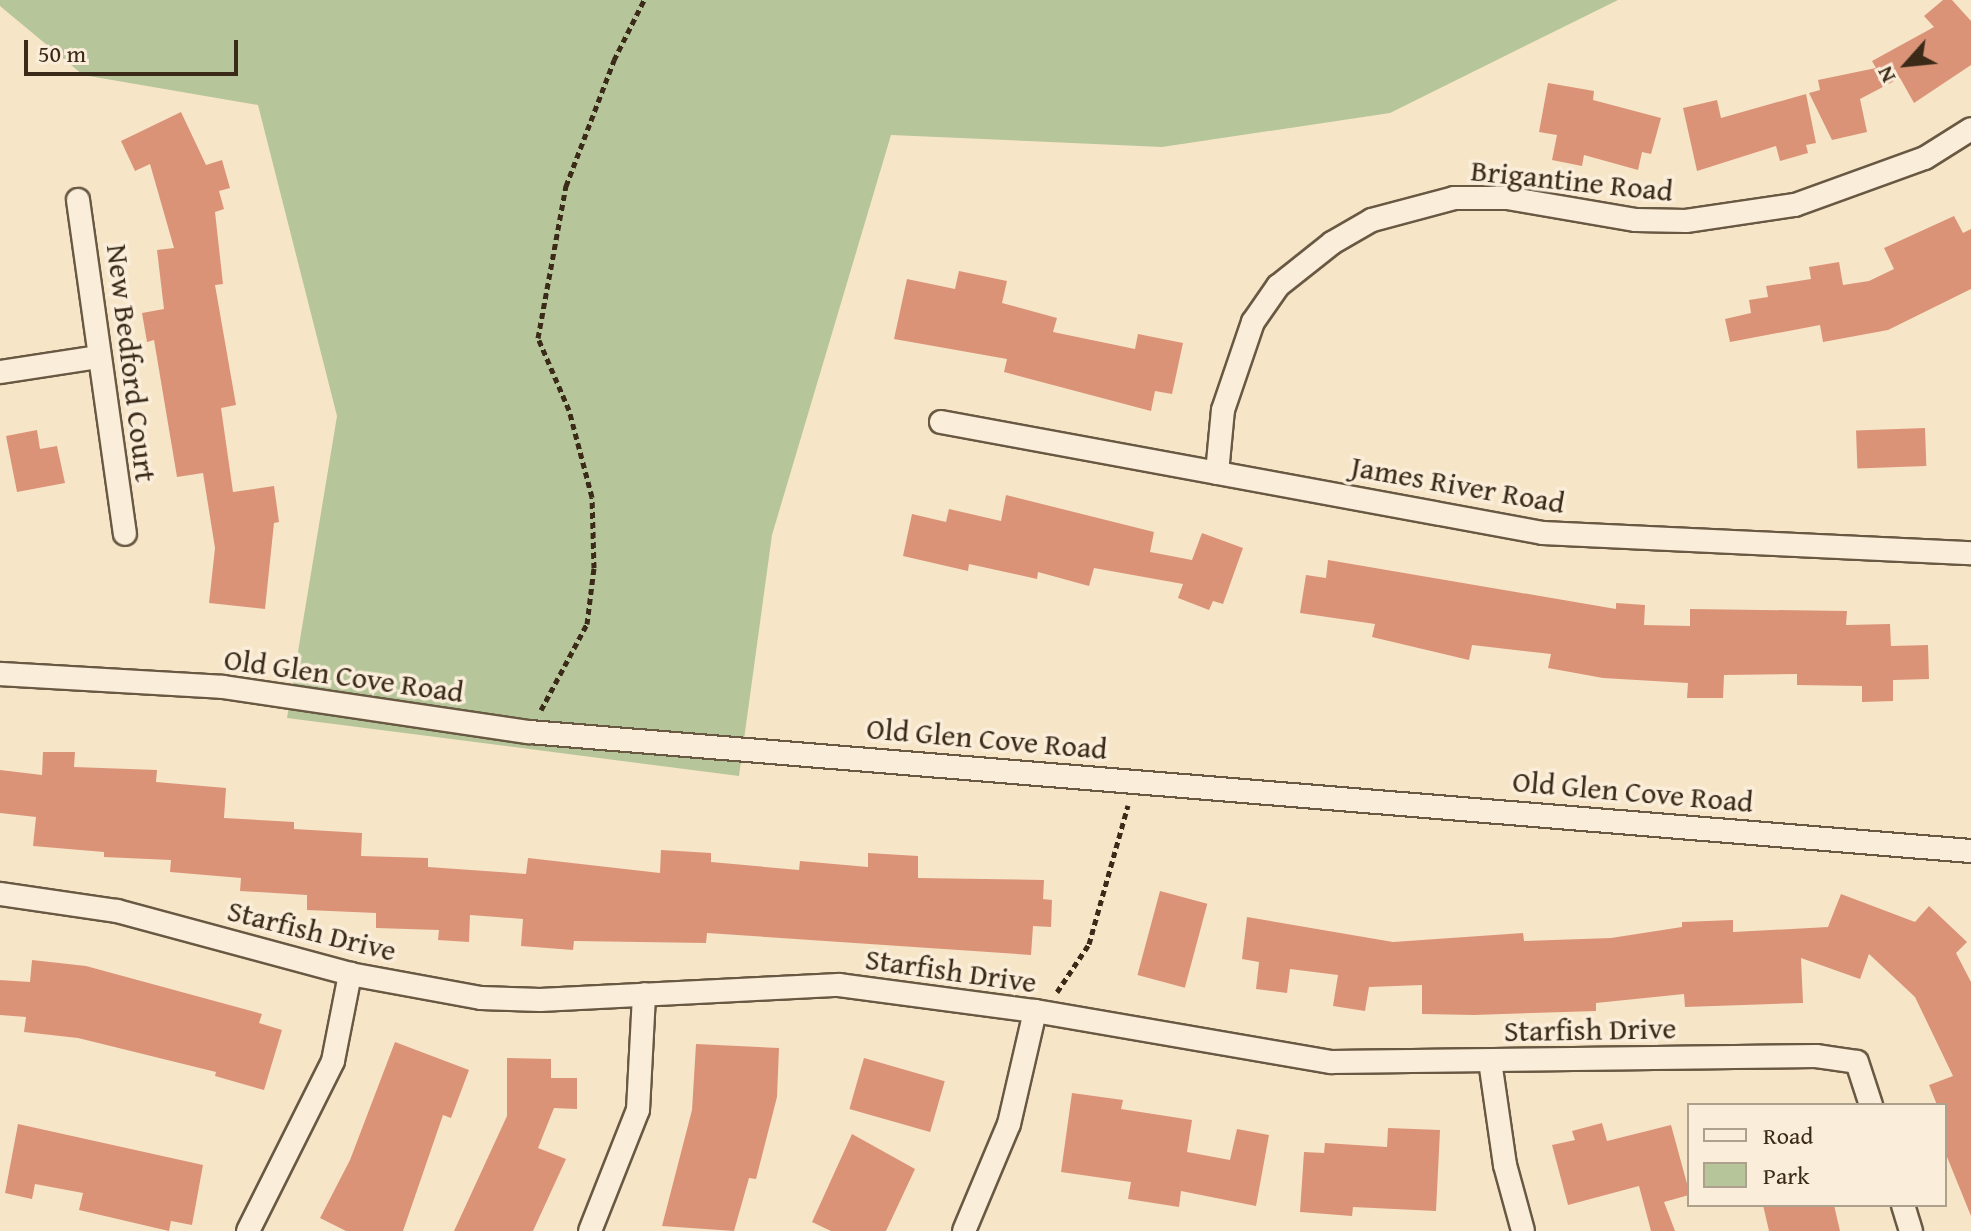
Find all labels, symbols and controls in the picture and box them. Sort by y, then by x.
scale bar [28,24,242,74]
north arrow [1867,24,1947,104]
text: 50 m [38,36,86,71]
text: N [1868,61,1903,89]
street label: Brigantine Road [1469,151,1675,209]
street label: New Bedford Court [100,242,164,484]
street label: James River Road [1348,447,1568,521]
street label: Old Glen Cove Road [222,640,466,710]
street label: Old Glen Cove Road [865,710,1109,766]
street label: Old Glen Cove Road [1511,763,1755,819]
street label: Starfish Drive [224,892,400,968]
street label: Starfish Drive [863,940,1039,1000]
street label: Starfish Drive [1503,1009,1677,1049]
legend [1687,1103,1947,1207]
text: Road [1763,1118,1813,1153]
text: Park [1763,1158,1809,1193]

